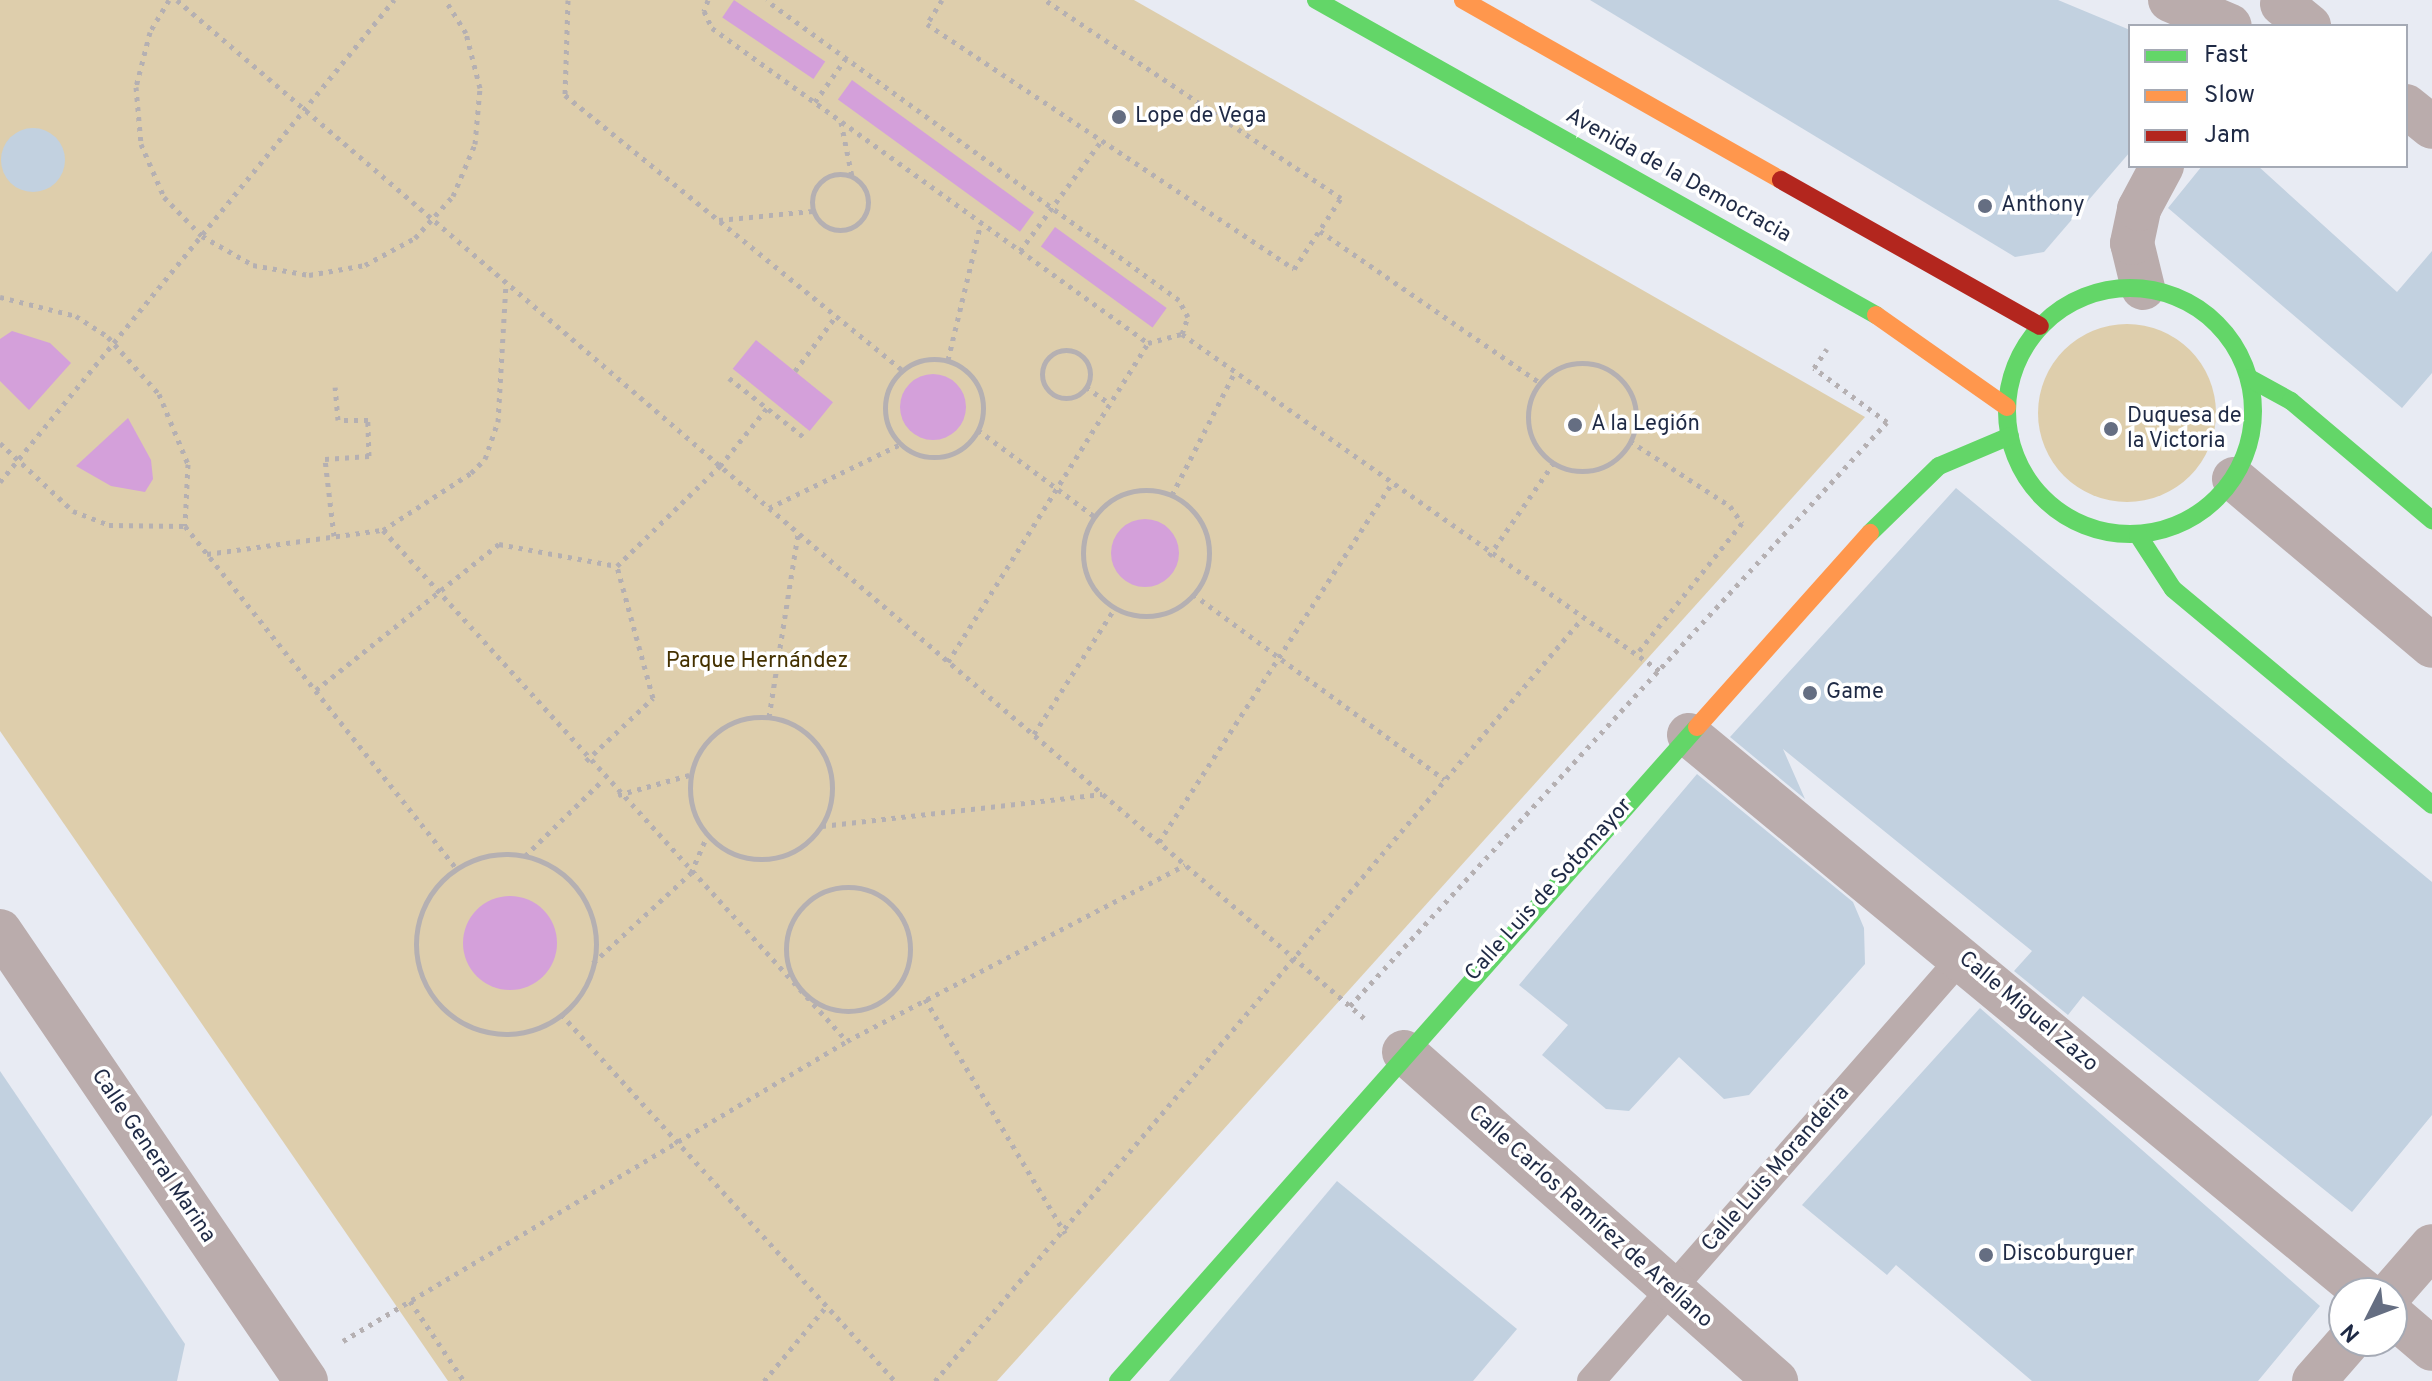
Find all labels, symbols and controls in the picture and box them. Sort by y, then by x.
legend [2128,24,2408,168]
text: Fast [2204,41,2248,71]
text: Slow [2204,81,2255,111]
street label: Avenida de la Democracia [1561,103,1795,249]
place label: Lope de Vega [1135,104,1267,130]
marker: Lope de Vega [1110,108,1128,126]
text: Jam [2204,121,2250,151]
place label: Anthony [2001,193,2085,219]
marker: Anthony [1976,197,1994,215]
place label: Duquesa de la Victoria [2127,403,2242,454]
place label: A la Legión [1591,412,1701,438]
marker: A la Legión [1566,416,1584,434]
marker: Duquesa de la Victoria [2102,420,2120,438]
park label: Parque Hernández [666,649,848,675]
place label: Game [1826,680,1884,706]
marker: Game [1801,684,1819,702]
street label: Calle Luis de Sotomayor [1460,793,1638,987]
street label: Calle Miguel Zazo [1953,946,2103,1078]
street label: Calle General Marina [85,1064,221,1248]
street label: Calle Luis Morandeira [1696,1080,1856,1258]
street label: Calle Carlos Ramírez de Arellano [1462,1100,1718,1334]
place label: Discoburguer [2002,1242,2134,1268]
marker: Discoburguer [1977,1246,1995,1264]
north arrow [2328,1277,2408,1357]
text: N [2336,1317,2367,1347]

